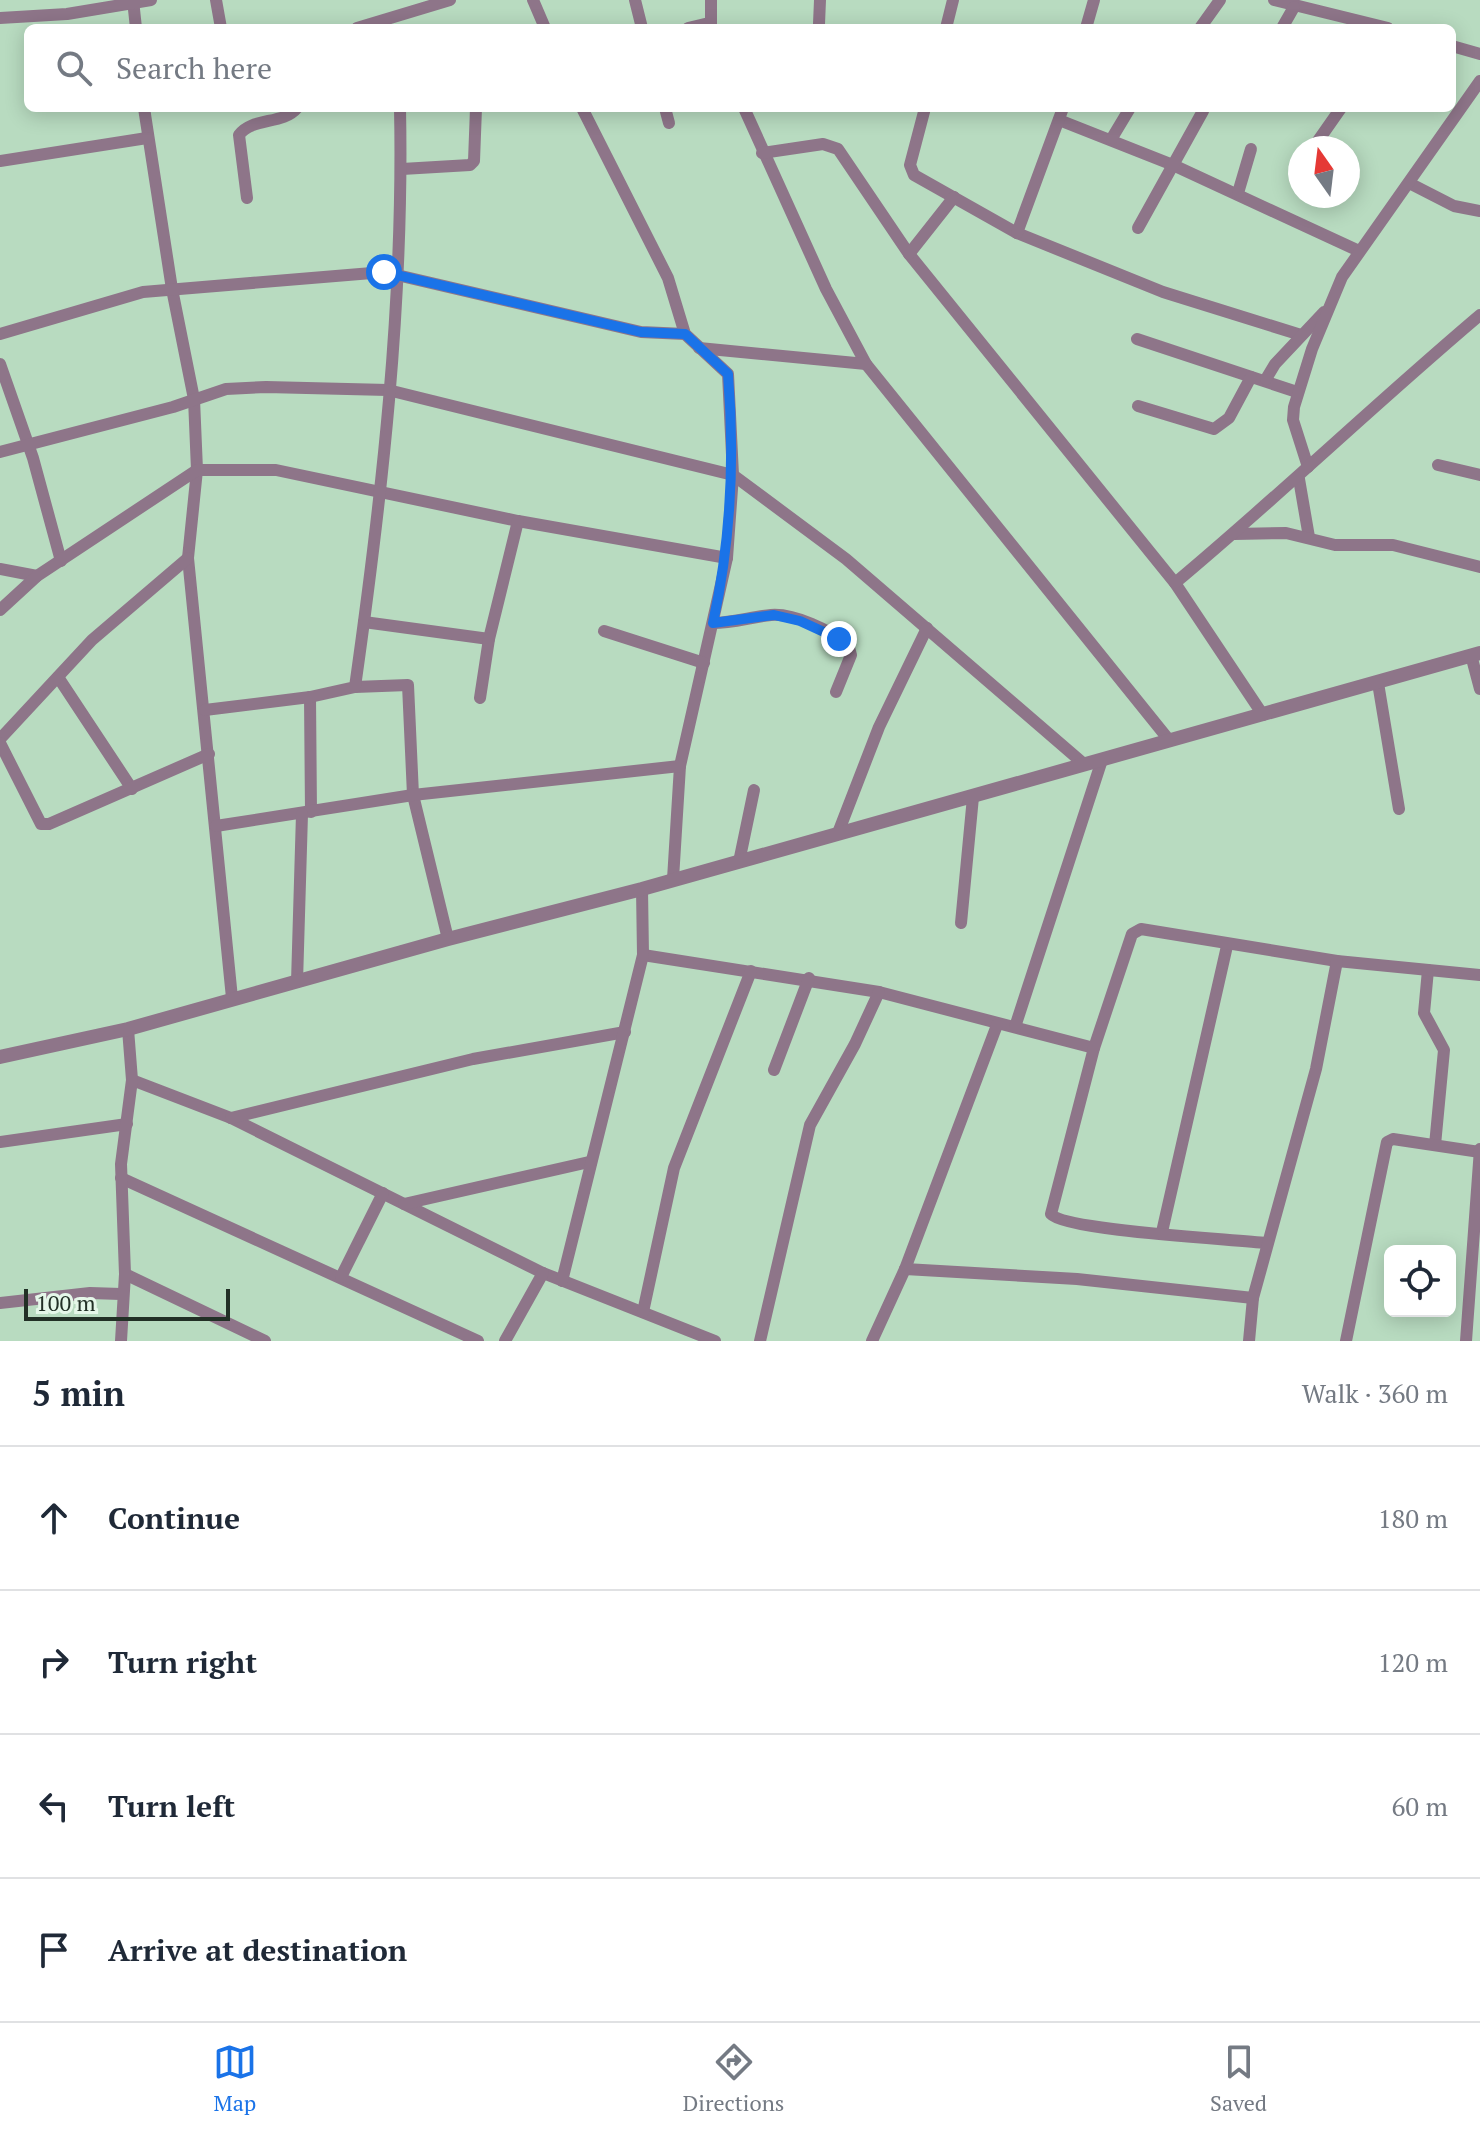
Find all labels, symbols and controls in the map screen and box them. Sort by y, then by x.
search box [24,24,1456,112]
icon: search [52,46,96,90]
text: Search here [116,48,272,88]
north arrow [1288,136,1360,208]
route start [366,254,402,290]
route end [821,621,857,657]
map controls [1384,1245,1456,1317]
button: locate [1384,1245,1456,1317]
scale bar [24,1285,230,1321]
text: 100 m [36,1288,96,1317]
text: 5 min [32,1371,125,1416]
text: Walk · 360 m [1302,1376,1448,1410]
icon: ahead [32,1496,76,1540]
text: Continue [108,1498,240,1538]
text: 180 m [1378,1501,1448,1535]
icon: right [32,1640,76,1684]
text: Turn right [108,1642,257,1682]
text: 120 m [1378,1645,1448,1679]
icon: left [32,1784,76,1828]
text: Turn left [108,1786,235,1826]
text: 60 m [1392,1789,1448,1823]
icon: arrive [32,1928,76,1972]
text: Arrive at destination [108,1930,407,1970]
tab: Map [213,2040,257,2117]
tab: Directions [683,2040,784,2117]
tab: Saved [1210,2040,1267,2117]

